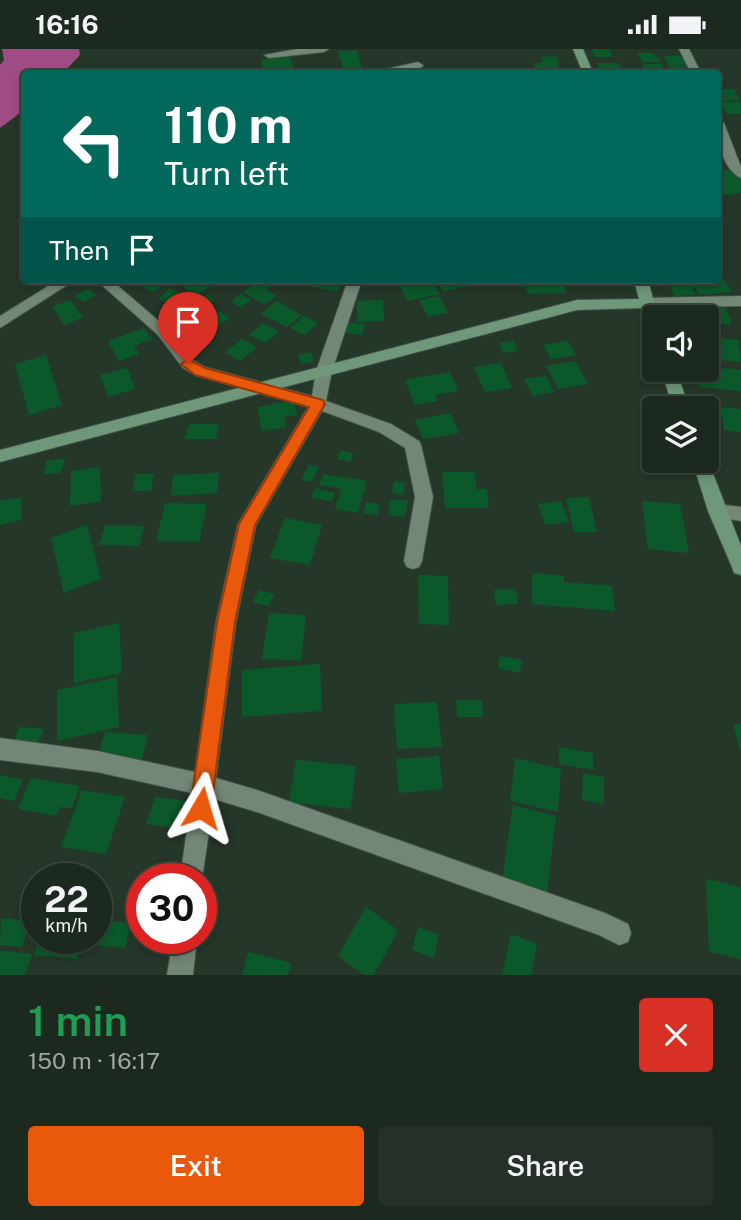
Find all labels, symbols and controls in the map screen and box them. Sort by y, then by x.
text: 16:16 [35,9,99,40]
text: 110 m [164,96,292,154]
icon: left [49,98,140,189]
text: Turn left [164,155,289,192]
icon: arrive [123,231,161,269]
text: Then [49,235,109,266]
pin [158,292,218,364]
icon: arrive [169,303,207,341]
map controls [642,305,719,473]
button: sound [642,305,719,382]
button: layers [642,396,719,473]
position arrow [164,771,238,845]
speed limit sign: 30 [126,863,217,954]
text: 22 [44,879,89,920]
text: km/h [45,915,88,936]
text: 1 min [28,996,128,1045]
button: close [639,998,713,1072]
text: 150 m · 16:17 [28,1047,160,1074]
button: Exit [28,1126,364,1206]
button: Share [378,1126,713,1206]

